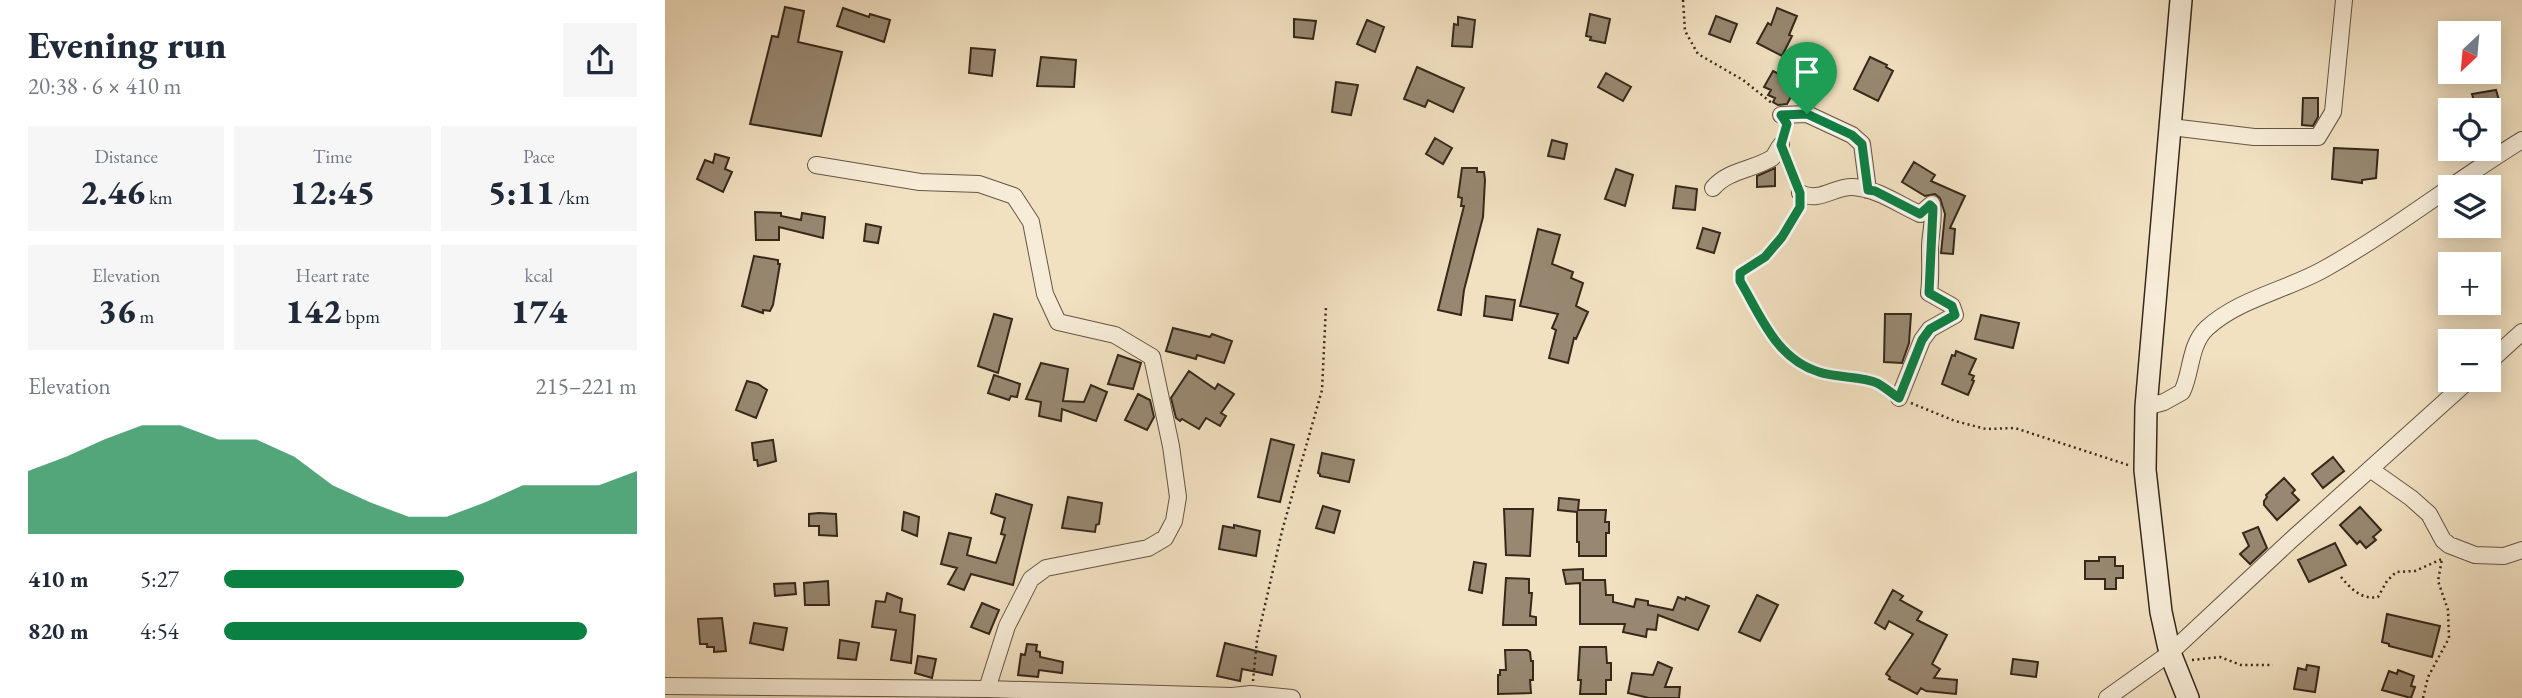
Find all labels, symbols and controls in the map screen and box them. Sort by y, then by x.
text: Evening run [28,20,226,69]
north arrow [2438,21,2501,84]
map controls [2438,21,2501,392]
button: share [563,23,637,97]
pin [1777,42,1837,114]
icon: arrive [1788,53,1826,91]
text: 20:38 · 6 × 410 m [28,71,181,101]
button: locate [2438,98,2501,161]
text: Distance [94,144,158,169]
text: Time [313,144,352,169]
text: Pace [523,144,555,169]
text: 2.46 [80,169,145,214]
text: 12:45 [290,169,375,214]
text: 5:11 [488,169,555,214]
button: layers [2438,175,2501,238]
text: km [145,185,173,210]
text: /km [555,185,590,210]
button: + [2438,252,2501,315]
text: Elevation [92,263,160,288]
text: Heart rate [296,263,369,288]
text: kcal [525,263,553,288]
text: 36 [98,288,136,333]
text: 142 [285,288,342,333]
text: 174 [510,288,567,333]
text: m [136,304,154,329]
text: bpm [342,304,380,329]
button: − [2438,329,2501,392]
text: Elevation [28,371,111,401]
text: 215–221 m [536,371,637,401]
text: 410 m [28,564,89,594]
text: 5:27 [140,564,179,594]
text: 820 m [28,616,89,646]
text: 4:54 [140,616,179,646]

